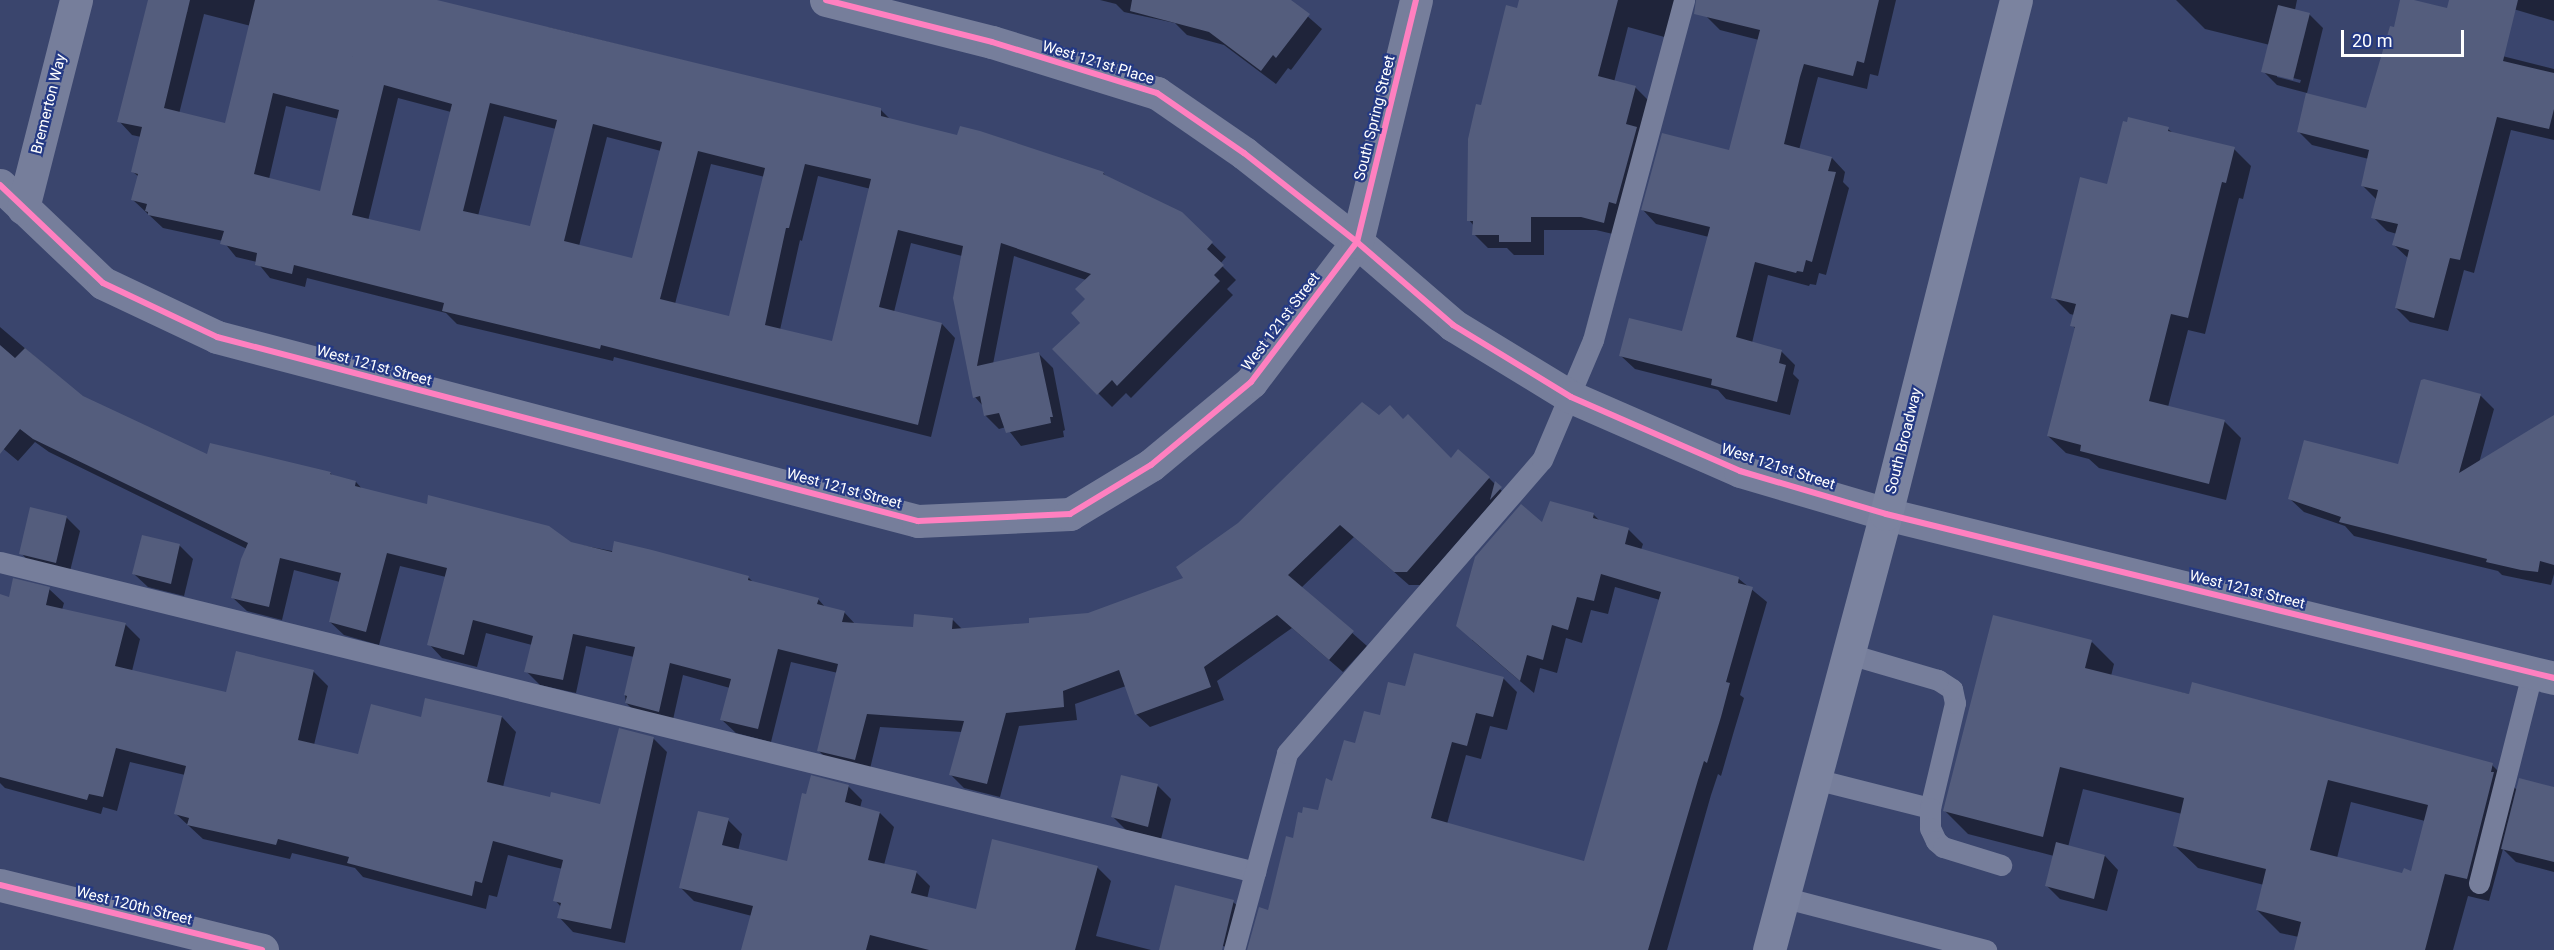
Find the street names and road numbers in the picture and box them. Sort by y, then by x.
street label: West 121st Place [1040,37,1156,89]
street label: Bremerton Way [28,52,70,156]
street label: South Spring Street [1351,53,1399,183]
street label: West 121st Street [1238,269,1324,375]
street label: West 121st Street [314,342,434,390]
street label: South Broadway [1882,386,1926,496]
street label: West 121st Street [1719,440,1837,494]
street label: West 121st Street [784,465,904,513]
street label: West 121st Street [2187,567,2307,613]
street label: West 120th Street [74,883,194,929]

